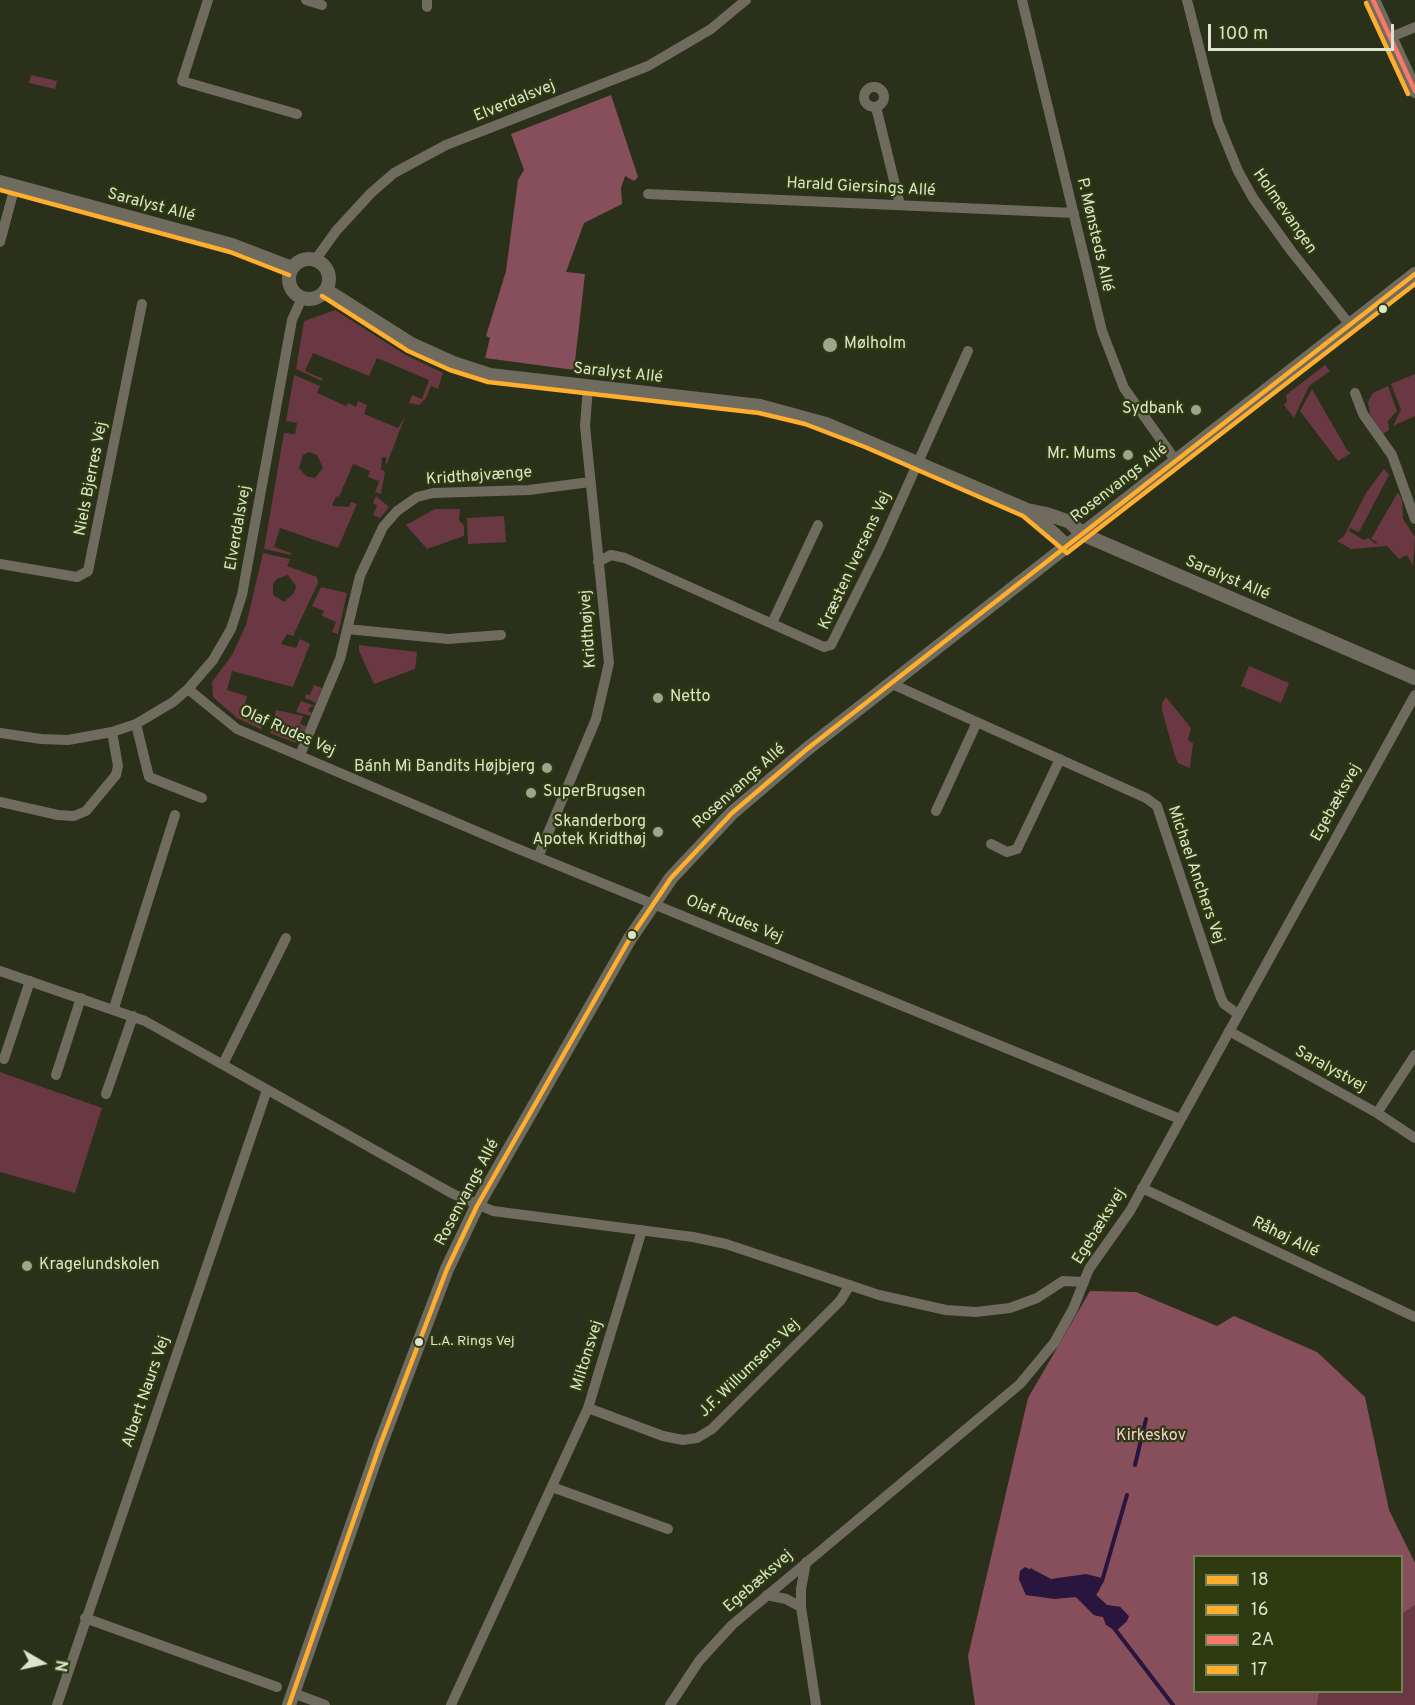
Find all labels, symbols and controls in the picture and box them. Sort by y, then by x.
scale bar [1211,12,1397,50]
text: 100 m [1219,23,1268,46]
street label: Elverdalsvej [471,77,559,127]
street label: Holmevangen [1248,166,1320,258]
street label: Harald Giersings Allé [786,175,936,201]
street label: P. Mønsteds Allé [1072,176,1116,294]
street label: Saralyst Allé [105,185,197,227]
unlabelled marker [1377,303,1389,315]
place label: Mølholm [844,335,906,355]
marker: Mølholm [821,336,839,354]
street label: Saralyst Allé [572,360,664,388]
place label: Sydbank [1122,400,1184,420]
marker: Sydbank [1189,403,1203,417]
street label: Niels Bjerres Vej [72,420,112,538]
street label: Rosenvangs Allé [1068,440,1172,528]
place label: Mr. Mums [1047,445,1116,465]
marker: Mr. Mums [1121,448,1135,462]
street label: Kridthøjvænge [425,464,533,490]
street label: Elverdalsvej [222,484,256,572]
street label: Kræsten Iversens Vej [816,489,896,633]
street label: Saralyst Allé [1182,553,1272,605]
street label: Kridthøjvej [577,589,601,669]
place label: Netto [670,688,710,708]
marker: Netto [651,691,665,705]
street label: Olaf Rudes Vej [236,702,338,762]
street label: Rosenvangs Allé [690,740,790,834]
place label: Bánh Mì Bandits Højbjerg [354,758,535,778]
marker: Bánh Mì Bandits Højbjerg [540,761,554,775]
street label: Egebæksvej [1308,761,1366,845]
place label: SuperBrugsen [543,783,646,803]
marker: SuperBrugsen [524,786,538,800]
street label: Michael Anchers Vej [1162,804,1228,946]
place label: Skanderborg Apotek Kridthøj [533,813,646,851]
marker: Skanderborg Apotek Kridthøj [651,825,665,839]
street label: Olaf Rudes Vej [683,892,785,948]
unlabelled marker [626,929,638,941]
street label: Saralystvej [1291,1043,1369,1097]
street label: Rosenvangs Allé [432,1136,504,1250]
street label: Egebæksvej [1069,1186,1131,1268]
street label: Råhøj Allé [1248,1214,1322,1262]
place label: Kragelundskolen [39,1256,160,1276]
marker: Kragelundskolen [20,1259,34,1273]
street label: J.F. Willumsens Vej [695,1316,805,1422]
street label: Miltonsvej [568,1318,608,1394]
street label: Albert Naurs Vej [119,1334,175,1450]
place label: L.A. Rings Vej [430,1334,515,1350]
marker: L.A. Rings Vej [413,1336,425,1348]
park label: Kirkeskov [1116,1427,1186,1447]
street label: Egebæksvej [720,1547,798,1617]
legend [1193,1555,1403,1693]
text: 18 [1251,1569,1269,1592]
text: 16 [1251,1599,1268,1622]
text: 2A [1251,1629,1274,1652]
north arrow [12,1633,72,1693]
text: N [49,1659,71,1673]
text: 17 [1251,1659,1267,1682]

